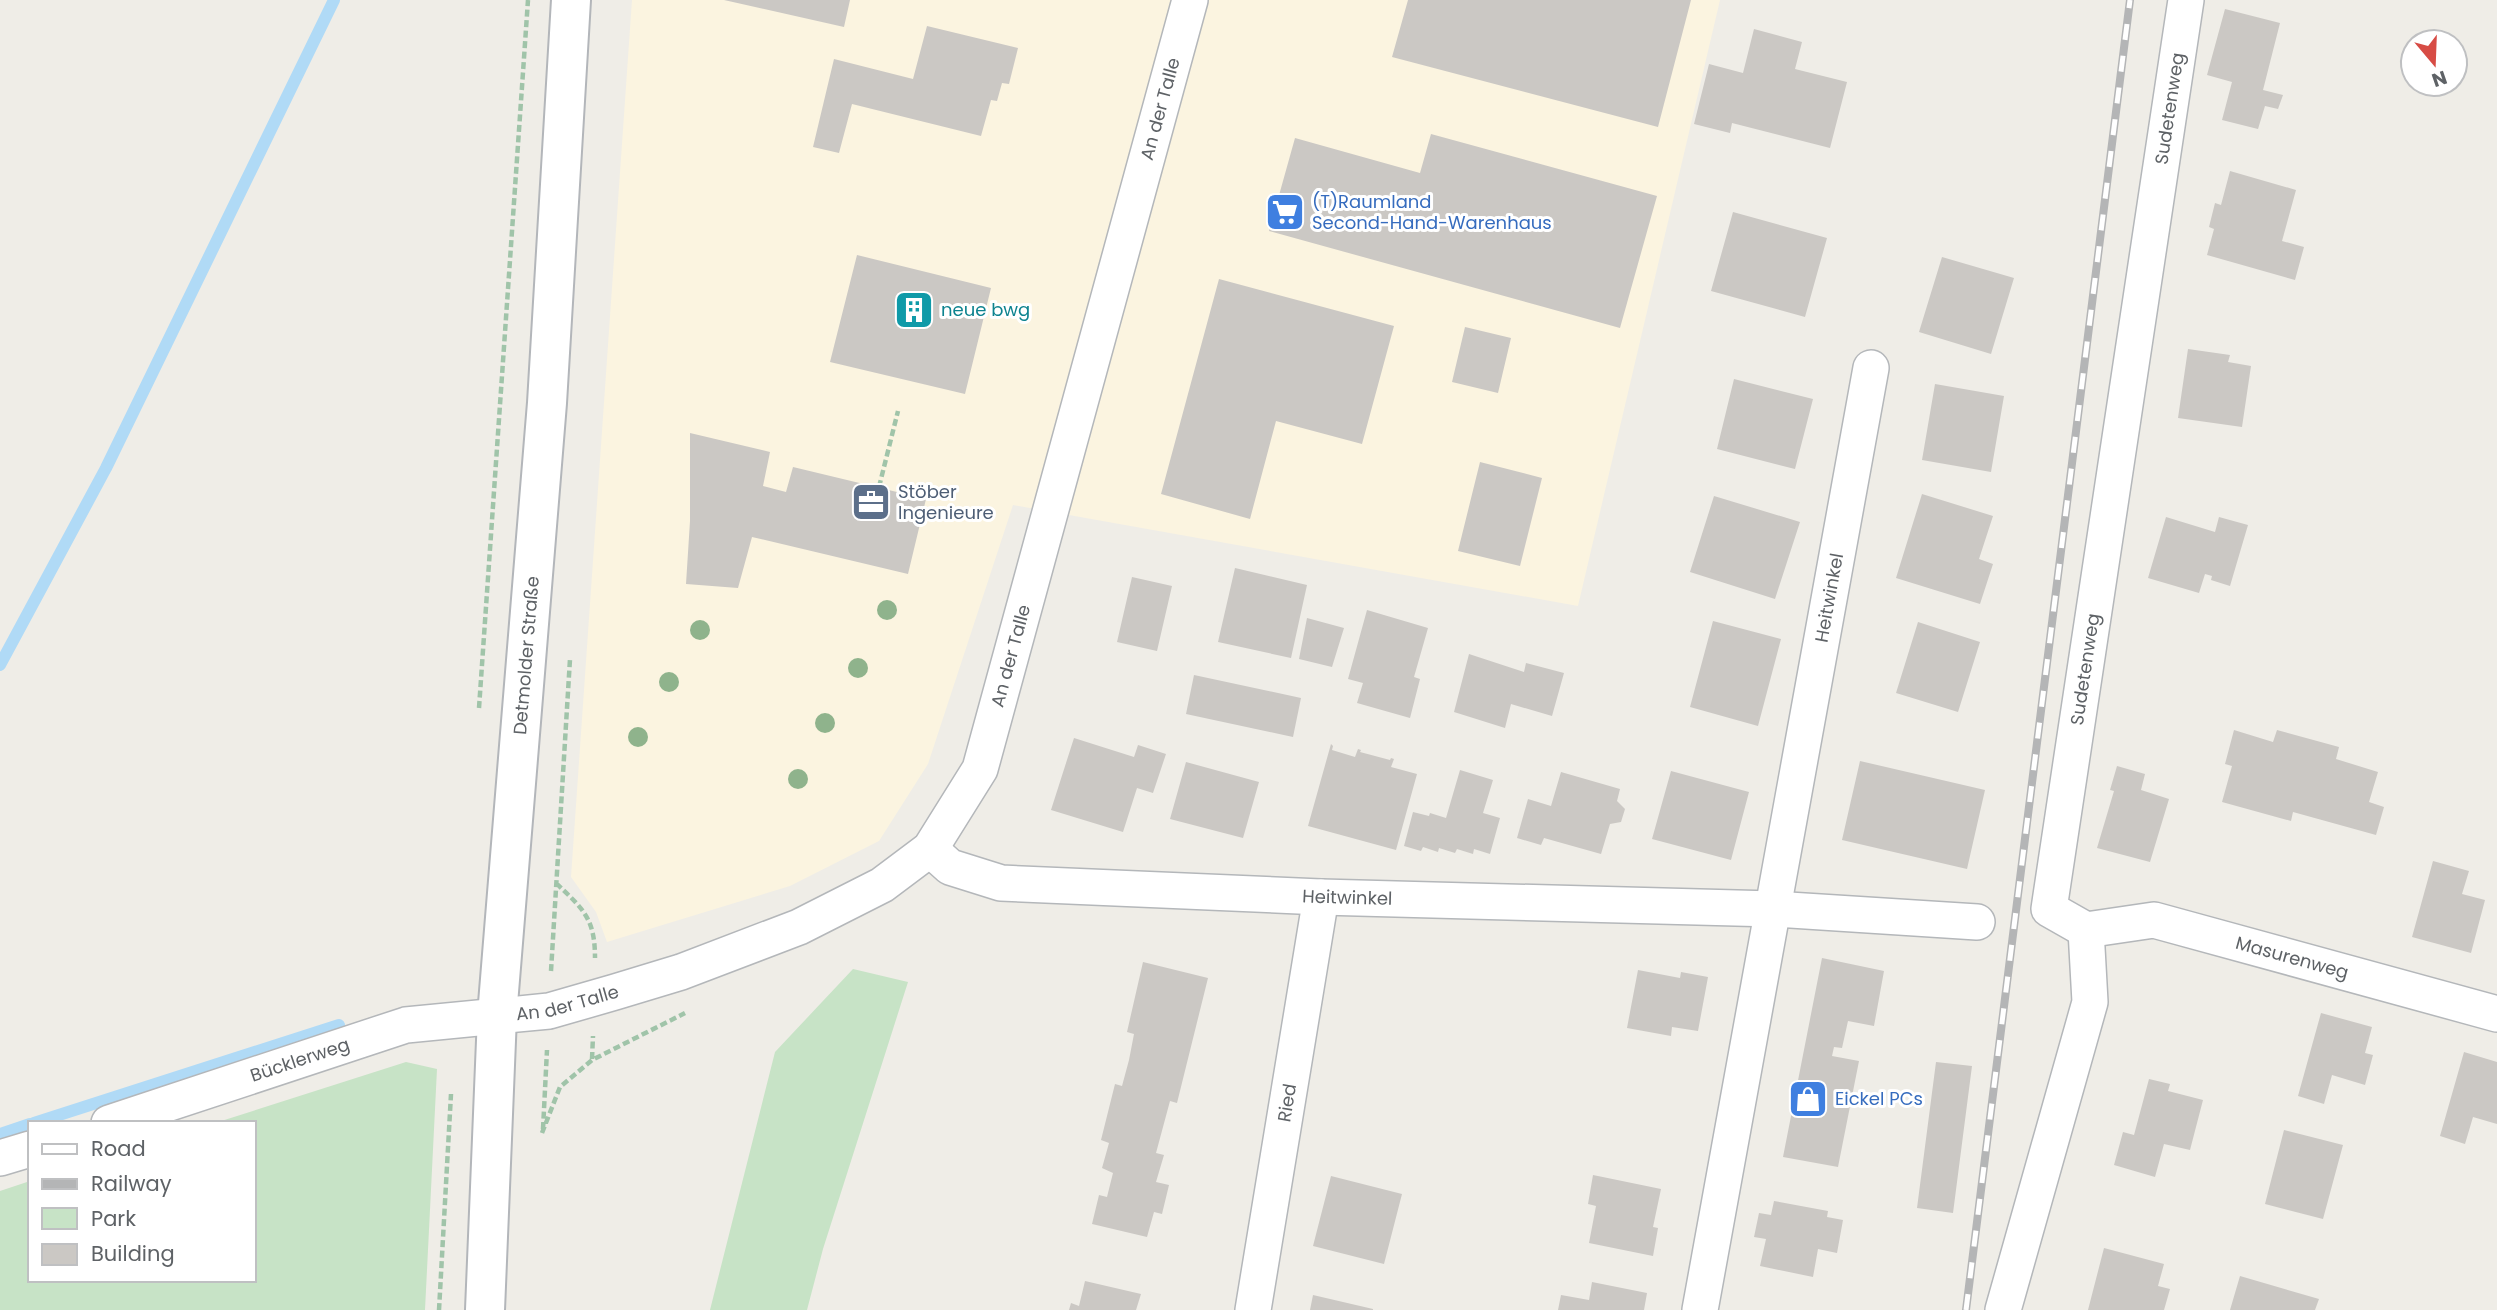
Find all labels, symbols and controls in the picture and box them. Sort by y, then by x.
north arrow [2399,28,2469,98]
street label: Sudetenweg [2148,51,2190,166]
street label: An der Talle [1134,55,1186,163]
text: N [2428,64,2451,94]
place label: (T)Raumland Second-Hand-Warenhaus [1312,189,1552,235]
supermarket icon: (T)Raumland Second-Hand-Warenhaus [1264,191,1306,233]
building icon: neue bwg [893,289,935,331]
place label: neue bwg [941,297,1030,322]
place label: Stöber Ingenieure [898,479,994,525]
office icon: Stöber Ingenieure [850,481,892,523]
street label: Heitwinkel [1808,551,1849,644]
street label: Detmolder Straße [507,575,545,736]
street label: An der Talle [984,602,1036,710]
street label: Sudetenweg [2064,612,2105,727]
street label: Heitwinkel [1302,883,1393,911]
street label: Masurenweg [2233,930,2352,985]
street label: An der Talle [515,979,622,1026]
street label: Bücklerweg [247,1031,353,1088]
shop icon: Eickel PCs [1787,1078,1829,1120]
street label: Ried [1271,1082,1302,1124]
place label: Eickel PCs [1835,1086,1923,1111]
legend [28,1121,256,1282]
text: Road [91,1134,146,1163]
text: Railway [91,1169,172,1198]
text: Park [91,1204,136,1233]
text: Building [91,1239,175,1268]

